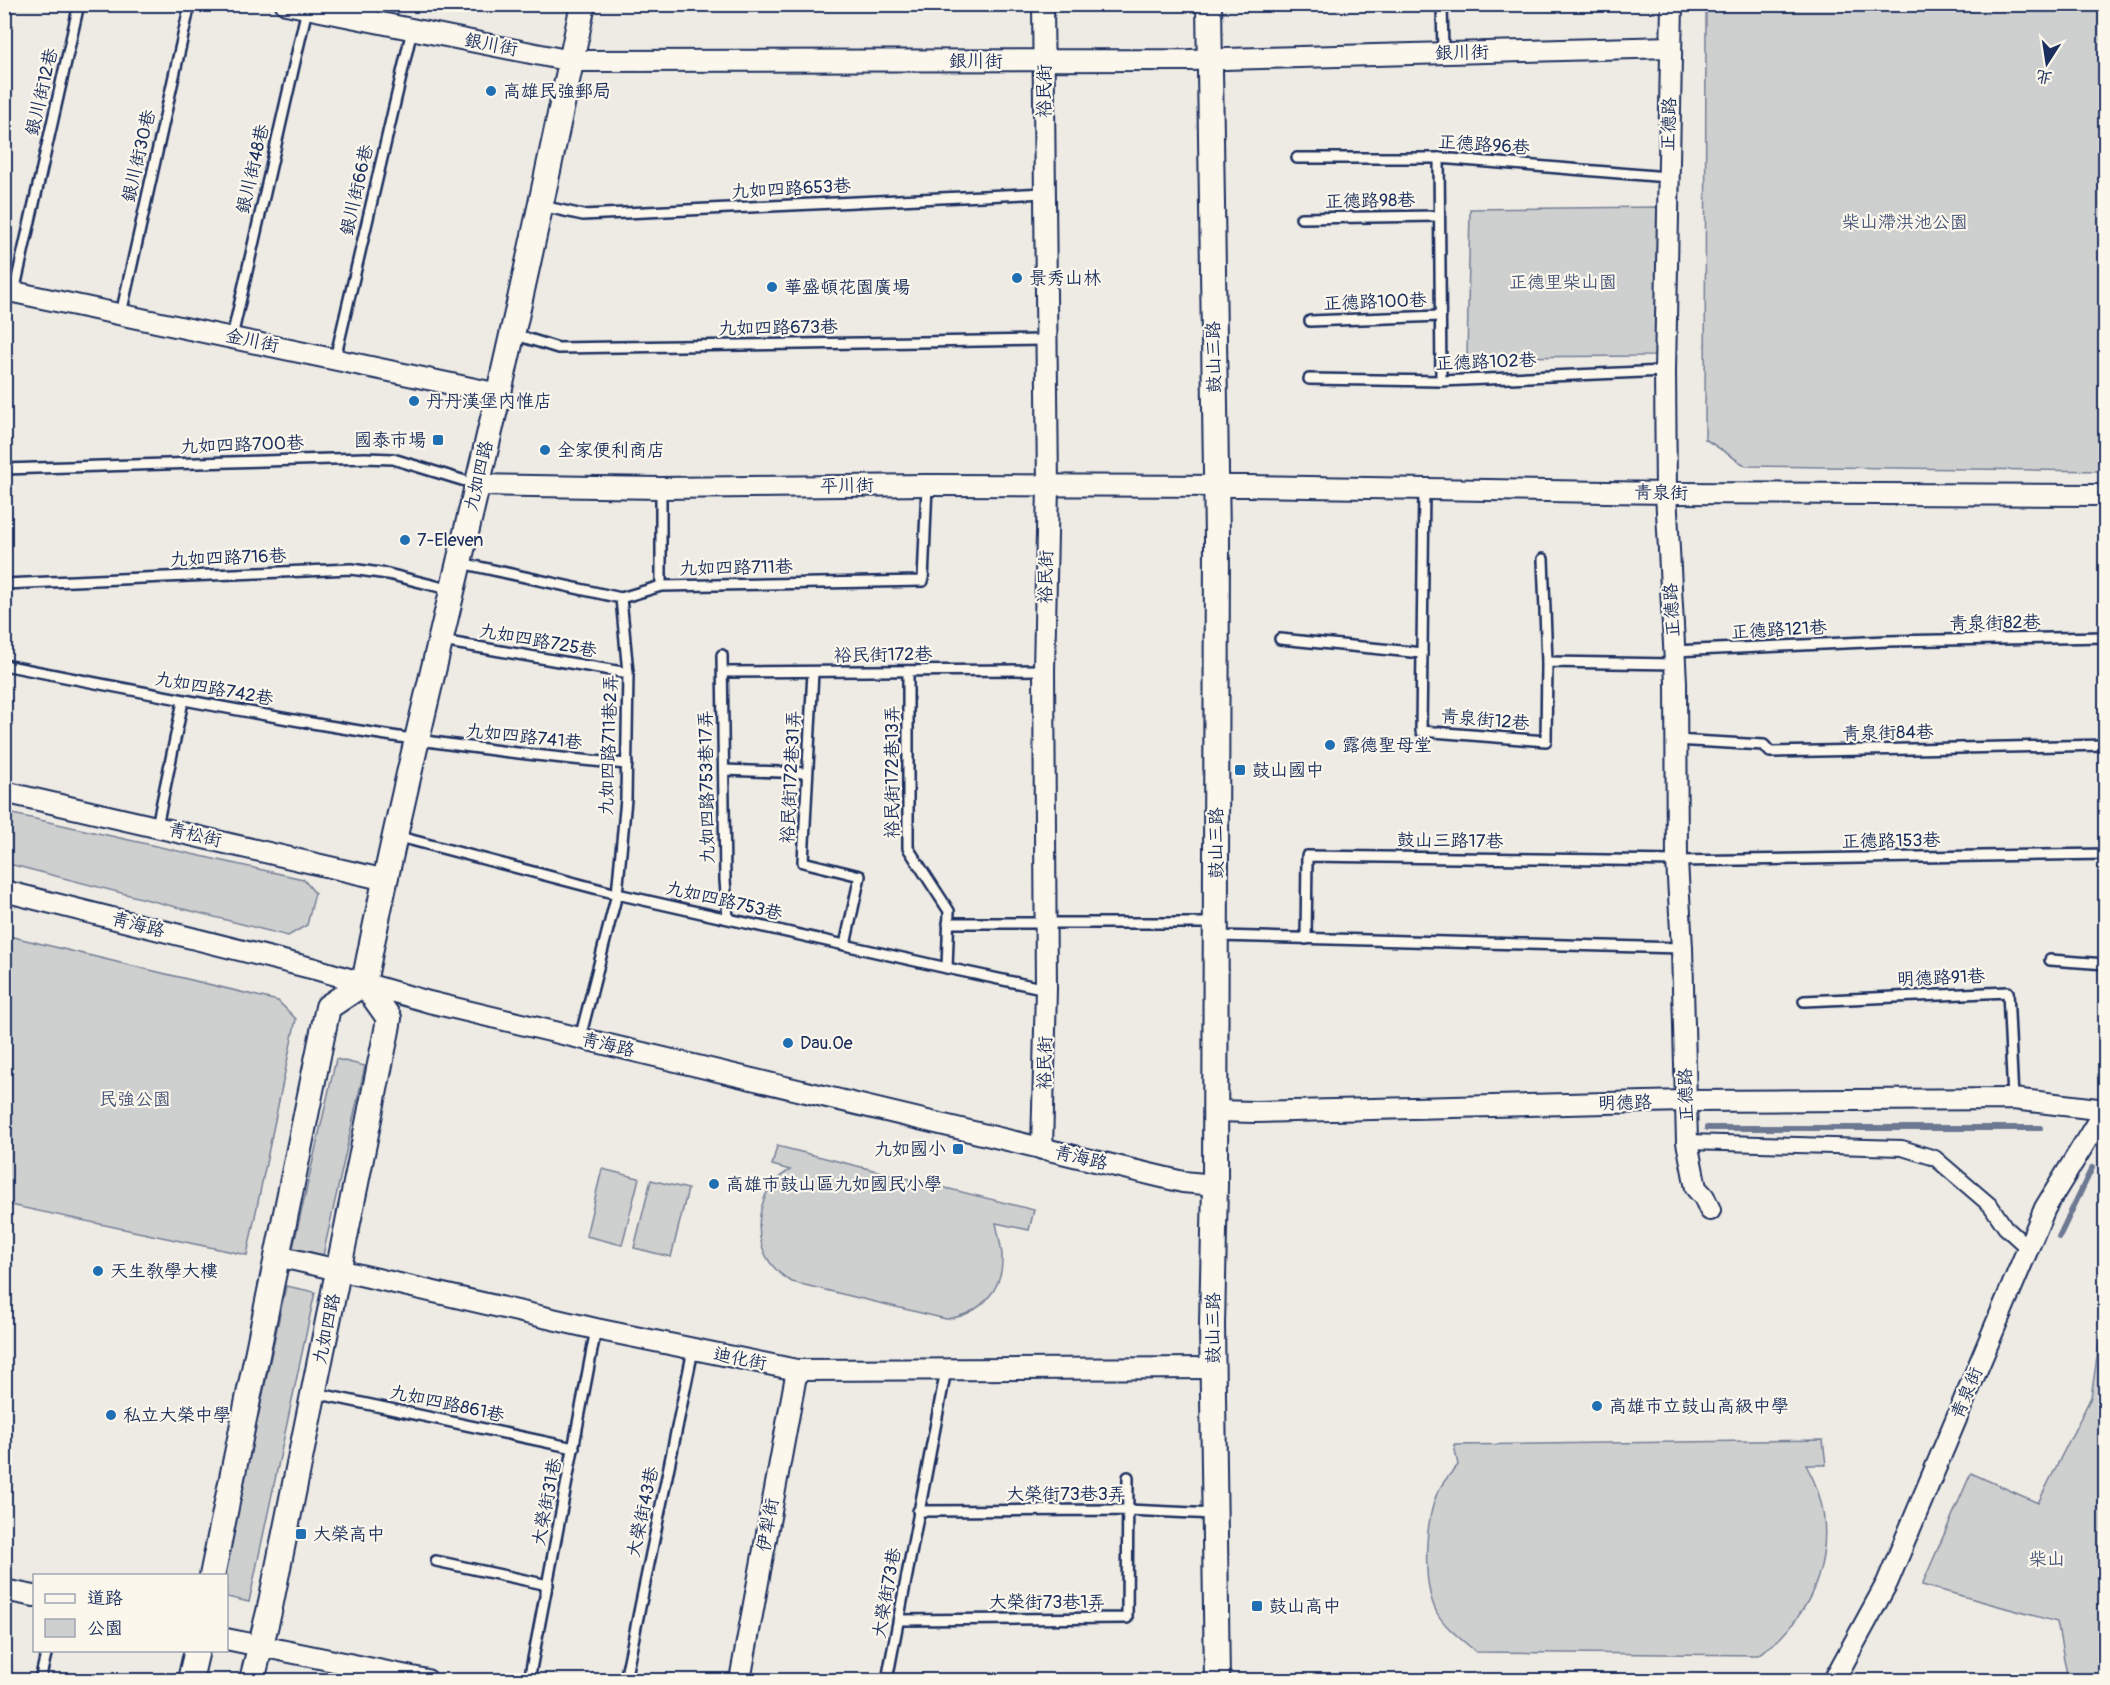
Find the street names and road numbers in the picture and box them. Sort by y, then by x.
street label: 銀川街 [462,29,520,61]
street label: 銀川街 [1435,41,1489,65]
street label: 銀川街12巷 [21,46,63,138]
street label: 銀川街 [949,50,1003,73]
street label: 裕民街 [1033,64,1056,118]
street label: 正德路 [1657,97,1681,151]
street label: 銀川街30巷 [117,107,161,205]
street label: 銀川街48巷 [232,122,274,216]
street label: 正德路96巷 [1437,130,1531,160]
street label: 銀川街66巷 [335,142,379,238]
street label: 九如四路653巷 [730,174,852,204]
street label: 正德路98巷 [1325,189,1415,213]
street label: 正德路100巷 [1323,289,1427,315]
street label: 九如四路673巷 [718,315,838,341]
street label: 鼓山三路 [1202,321,1226,393]
street label: 金川街 [223,324,281,358]
street label: 正德路102巷 [1435,349,1537,375]
street label: 九如四路700巷 [180,431,304,459]
street label: 九如四路 [460,438,498,514]
street label: 平川街 [820,474,874,498]
street label: 青泉街 [1634,481,1688,505]
street label: 九如四路716巷 [169,544,287,572]
street label: 裕民街 [1034,550,1058,604]
street label: 九如四路711巷 [679,556,793,580]
street label: 正德路 [1659,582,1685,638]
street label: 青泉街82巷 [1949,611,2041,635]
street label: 正德路121巷 [1730,616,1828,644]
street label: 九如四路725巷 [477,619,599,663]
street label: 裕民街172巷 [833,643,933,667]
street label: 九如四路742巷 [153,667,275,711]
street label: 九如四路711巷2弄 [595,674,623,816]
street label: 裕民街172巷13弄 [881,705,904,839]
street label: 青泉街12巷 [1440,705,1530,735]
street label: 九如四路753巷17弄 [694,710,720,864]
street label: 裕民街172巷31弄 [776,710,806,844]
street label: 九如四路741巷 [465,719,583,755]
street label: 青泉街84巷 [1842,721,1934,745]
street label: 鼓山三路 [1205,807,1228,879]
street label: 青松街 [166,818,224,852]
street label: 鼓山三路17巷 [1397,829,1503,853]
street label: 正德路153巷 [1841,829,1941,853]
street label: 九如四路753巷 [663,876,785,926]
street label: 青海路 [109,907,167,943]
street label: 明德路91巷 [1896,965,1986,991]
street label: 青海路 [579,1028,637,1062]
street label: 裕民街 [1033,1036,1057,1090]
street label: 正德路 [1674,1068,1698,1122]
street label: 明德路 [1598,1091,1652,1115]
street label: 青海路 [1052,1141,1110,1175]
street label: 九如四路 [308,1291,346,1367]
street label: 鼓山三路 [1202,1292,1225,1364]
street label: 迪化街 [711,1343,769,1375]
street label: 青泉街 [1946,1364,1988,1422]
street label: 九如四路861巷 [388,1381,506,1427]
street label: 大榮街31巷 [527,1456,567,1548]
street label: 大榮街43巷 [622,1464,664,1560]
street label: 大榮街73巷3弄 [1006,1483,1126,1506]
street label: 伊犁街 [752,1496,784,1554]
street label: 大榮街73巷 [868,1546,906,1640]
street label: 大榮街73巷1弄 [989,1591,1105,1614]

